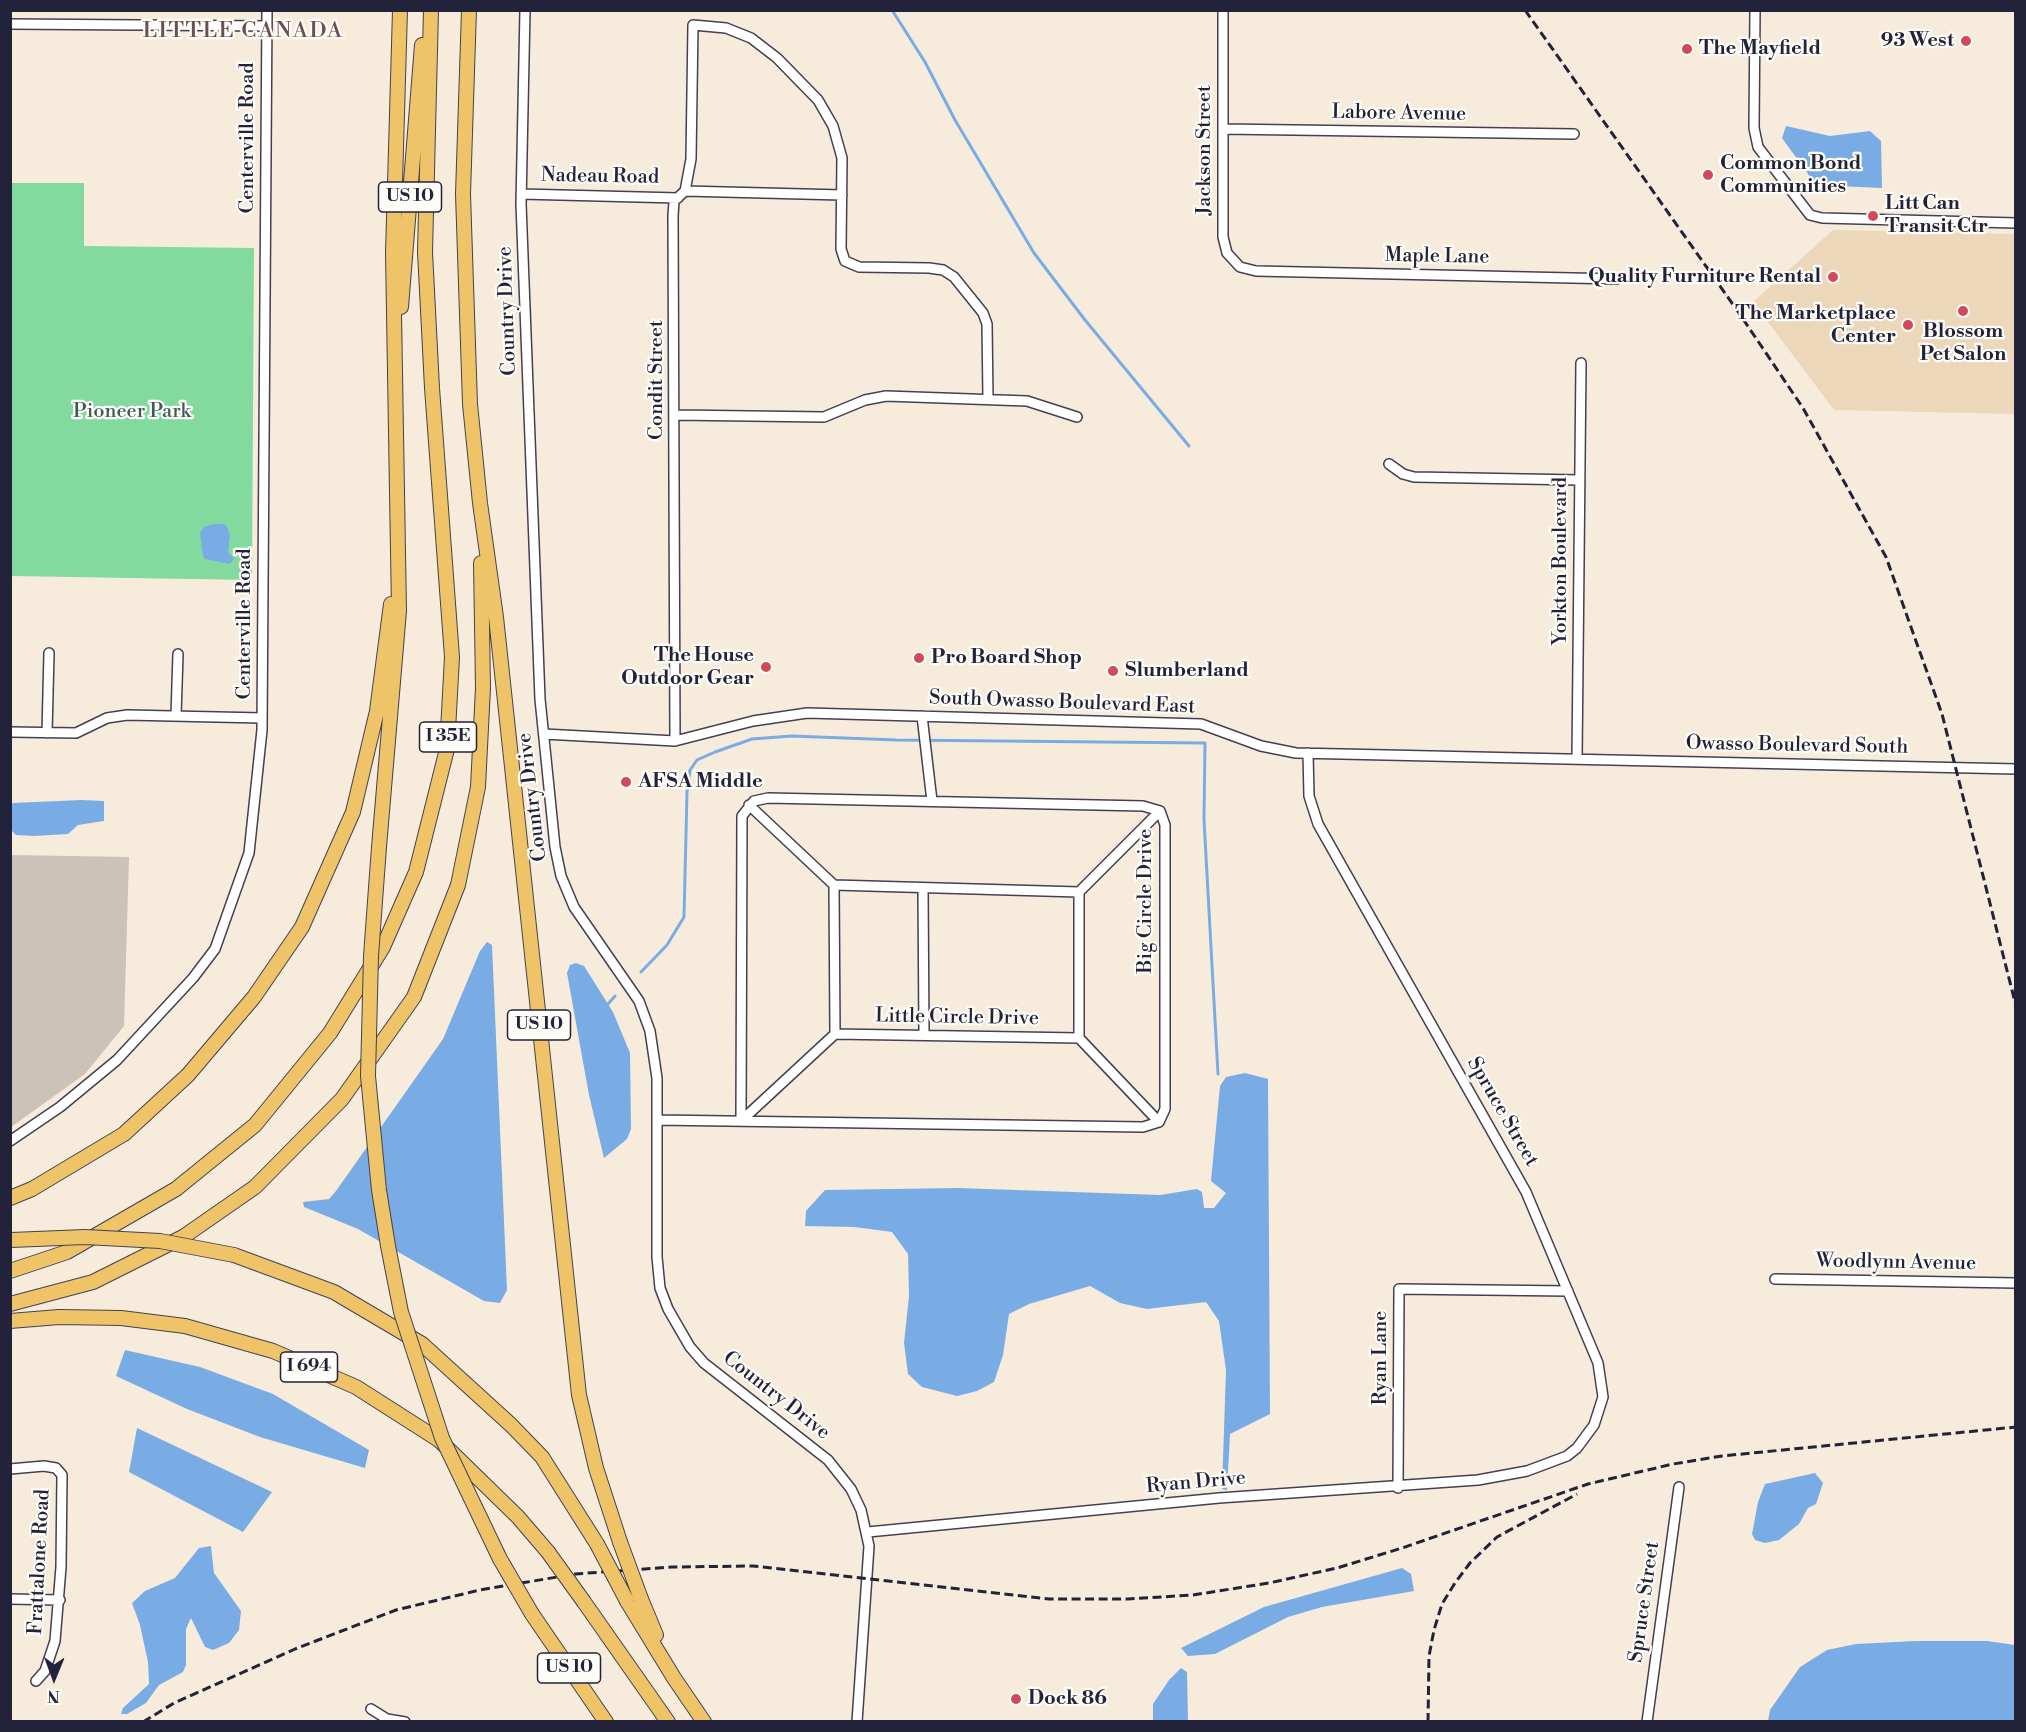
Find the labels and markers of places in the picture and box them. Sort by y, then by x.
place label: 93 West [1881,29,1954,53]
marker: 93 West [1959,34,1973,48]
place label: The Mayfield [1699,37,1821,61]
marker: The Mayfield [1680,42,1694,56]
place label: Common Bond Communities [1720,152,1861,199]
marker: Common Bond Communities [1701,168,1715,182]
place label: Litt Can Transit Ctr [1885,192,1988,239]
marker: Litt Can Transit Ctr [1866,209,1880,223]
place label: Quality Furniture Rental [1588,265,1821,289]
marker: Quality Furniture Rental [1826,270,1840,284]
place label: The Marketplace Center [1735,302,1896,349]
marker: Blossom Pet Salon [1956,304,1970,318]
marker: The Marketplace Center [1901,318,1915,332]
place label: Blossom Pet Salon [1920,320,2006,367]
place label: The House Outdoor Gear [621,644,754,691]
place label: Pro Board Shop [931,646,1082,670]
marker: Pro Board Shop [912,651,926,665]
place label: Slumberland [1125,659,1249,683]
marker: The House Outdoor Gear [759,660,773,674]
marker: Slumberland [1106,664,1120,678]
place label: AFSA Middle [638,770,763,794]
marker: AFSA Middle [619,775,633,789]
place label: Dock 86 [1028,1687,1107,1711]
marker: Dock 86 [1009,1692,1023,1706]

